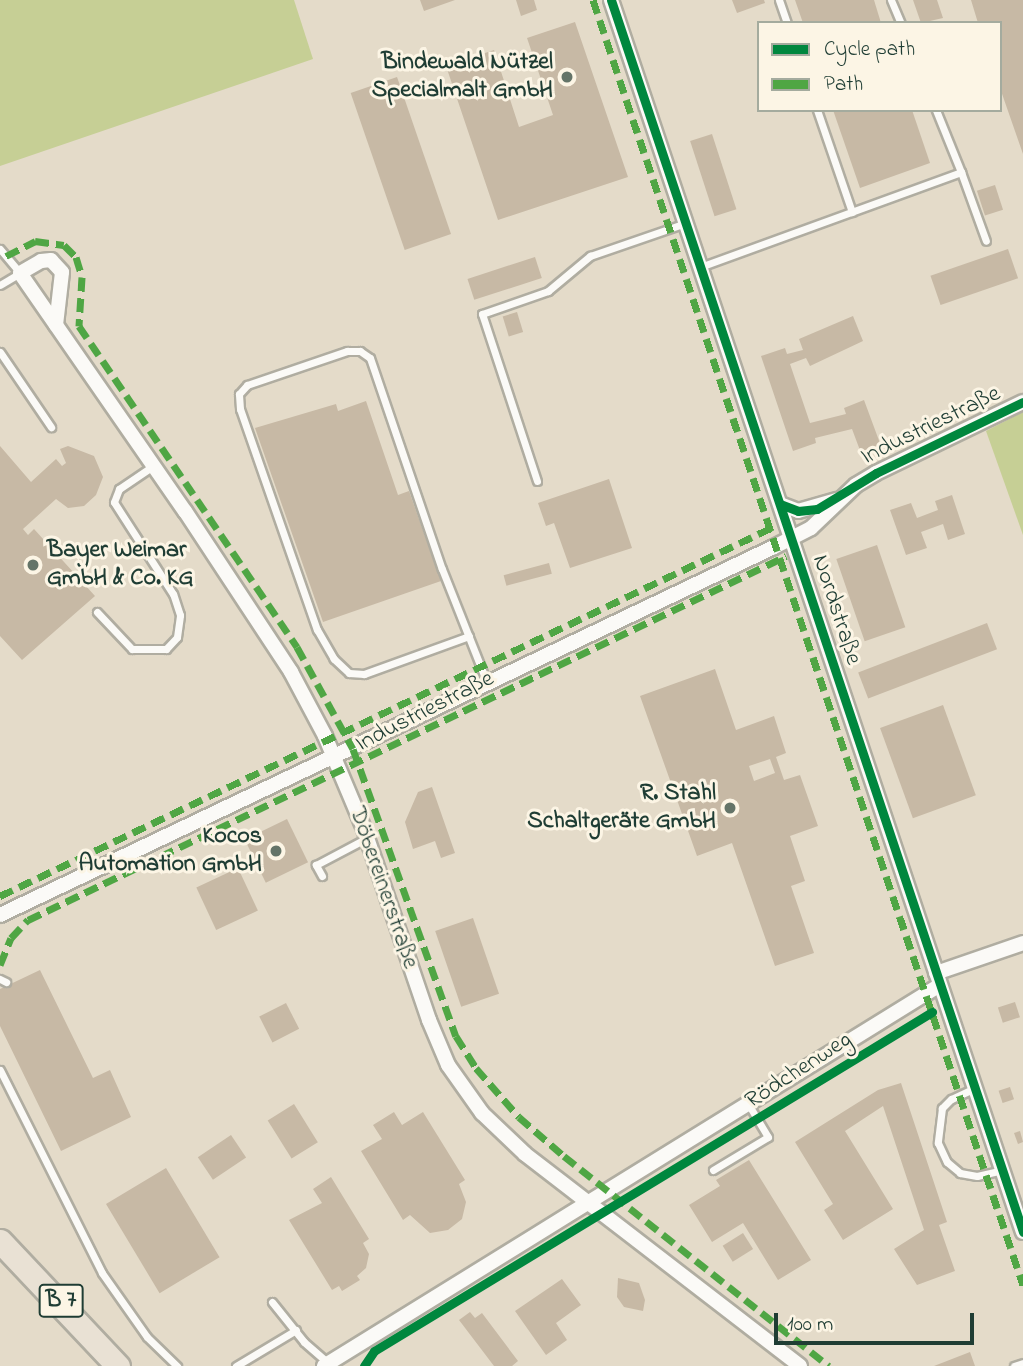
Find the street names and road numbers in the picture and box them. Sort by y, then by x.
street label: Industriestraße [857,380,1005,472]
street label: Nordstraße [805,552,867,668]
street label: Industriestraße [351,665,499,759]
street label: Döbereinerstraße [342,803,424,973]
street label: Rödchenweg [740,1026,858,1116]
road number: B 7 [38,1282,84,1320]

